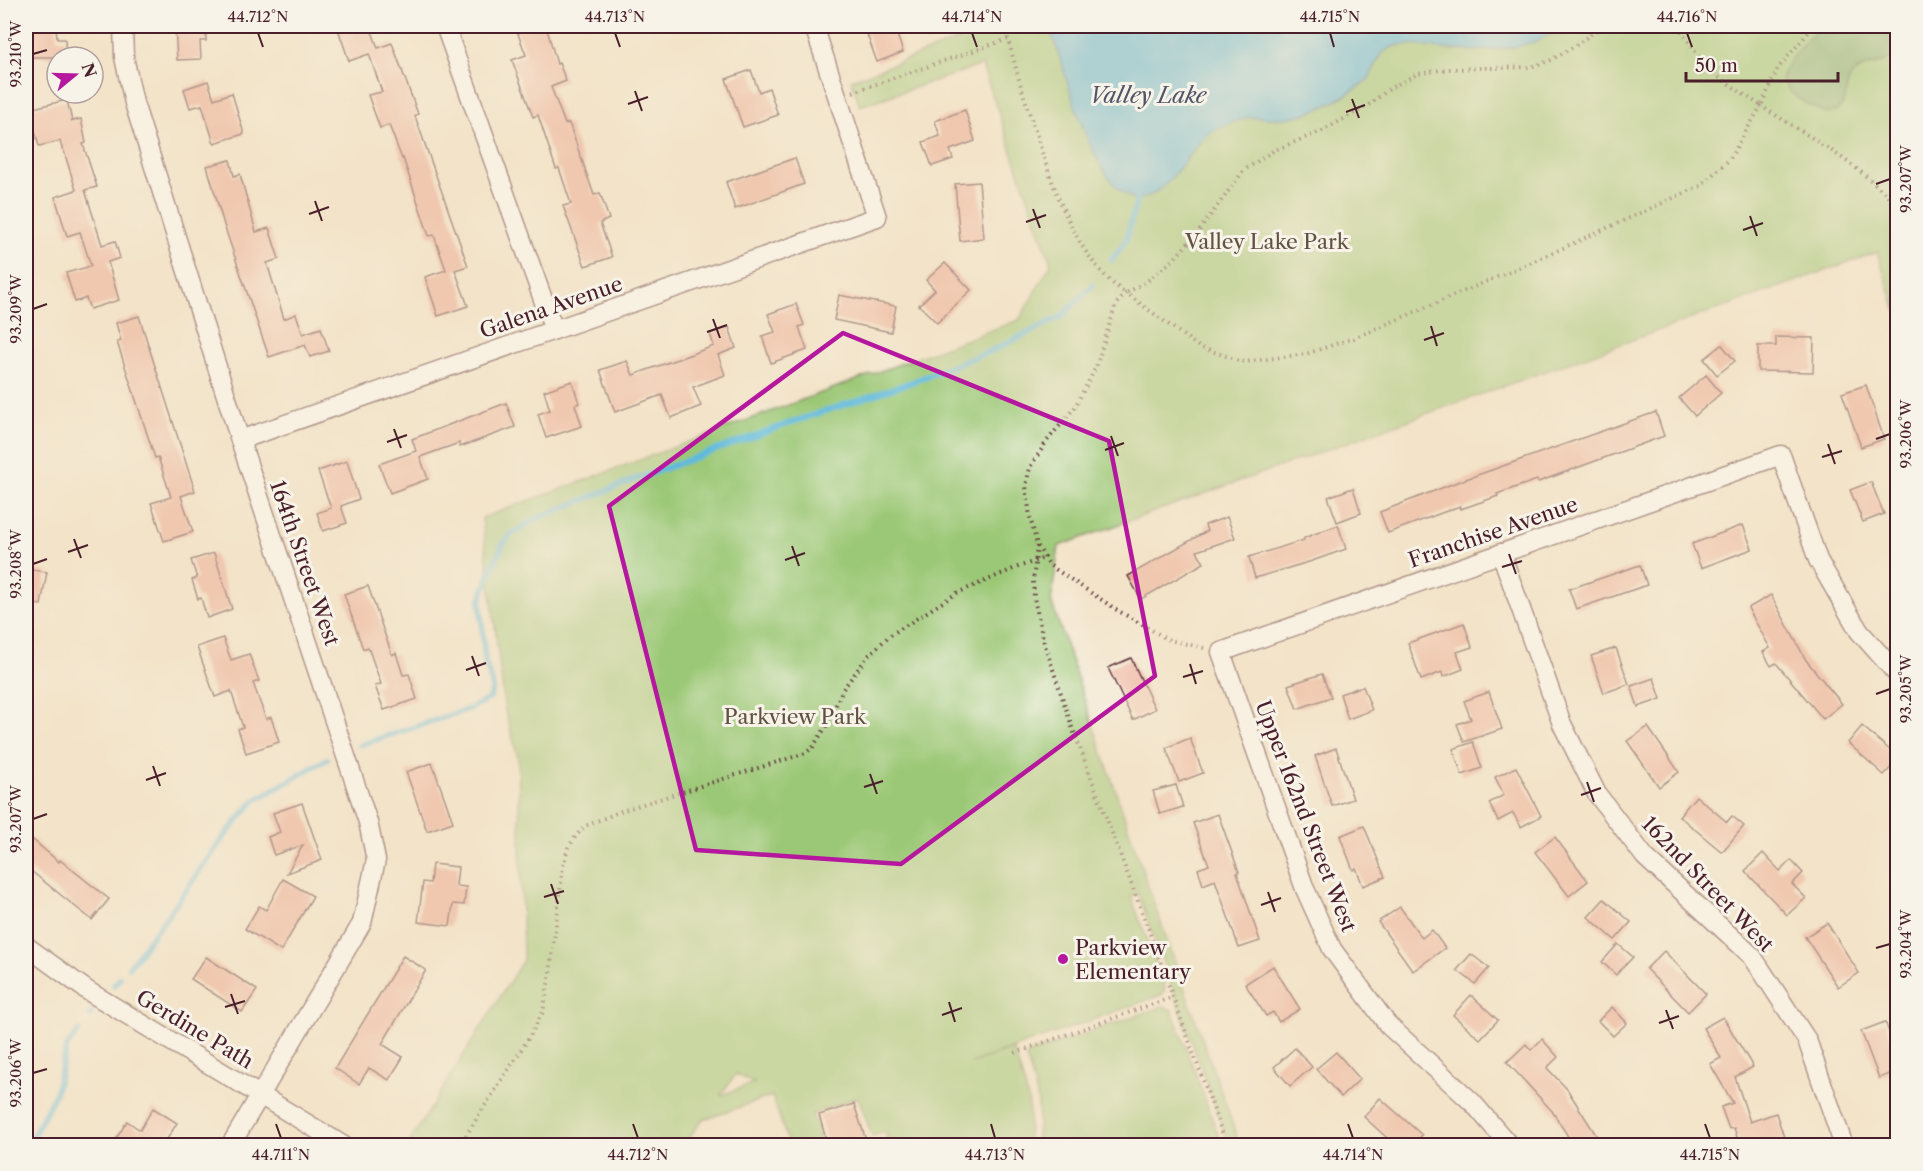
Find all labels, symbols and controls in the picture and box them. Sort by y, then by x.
text: 44.712°N [228,7,288,26]
text: 44.713°N [585,7,645,26]
text: 44.714°N [942,7,1002,26]
text: 44.715°N [1300,7,1360,26]
text: 44.716°N [1657,7,1717,26]
text: 93.210°W [6,20,25,87]
north arrow [45,45,105,105]
scale bar [1686,45,1838,83]
text: 50 m [1695,55,1738,77]
text: N [77,60,101,80]
water label: Valley Lake [1090,82,1208,109]
text: 93.207°W [1896,144,1915,213]
park label: Valley Lake Park [1184,229,1350,254]
street label: Galena Avenue [476,271,626,343]
text: 93.209°W [6,274,25,344]
text: 93.206°W [1896,399,1915,469]
street label: 164th Street West [265,477,345,649]
street label: Franchise Avenue [1405,491,1581,573]
text: 93.208°W [6,529,25,599]
text: 93.205°W [1896,654,1915,723]
street label: Upper 162nd Street West [1250,697,1362,936]
park label: Parkview Park [724,704,867,729]
text: 93.207°W [6,784,25,853]
street label: 162nd Street West [1637,811,1779,957]
text: 93.204°W [1896,909,1915,979]
place label: Parkview Elementary [1075,935,1191,984]
marker: Parkview Elementary [1056,952,1070,966]
street label: Gerdine Path [132,984,258,1074]
text: 93.206°W [6,1038,25,1108]
text: 44.711°N [252,1145,310,1164]
text: 44.712°N [608,1145,668,1164]
text: 44.713°N [965,1145,1025,1164]
text: 44.714°N [1323,1145,1383,1164]
text: 44.715°N [1680,1145,1740,1164]

